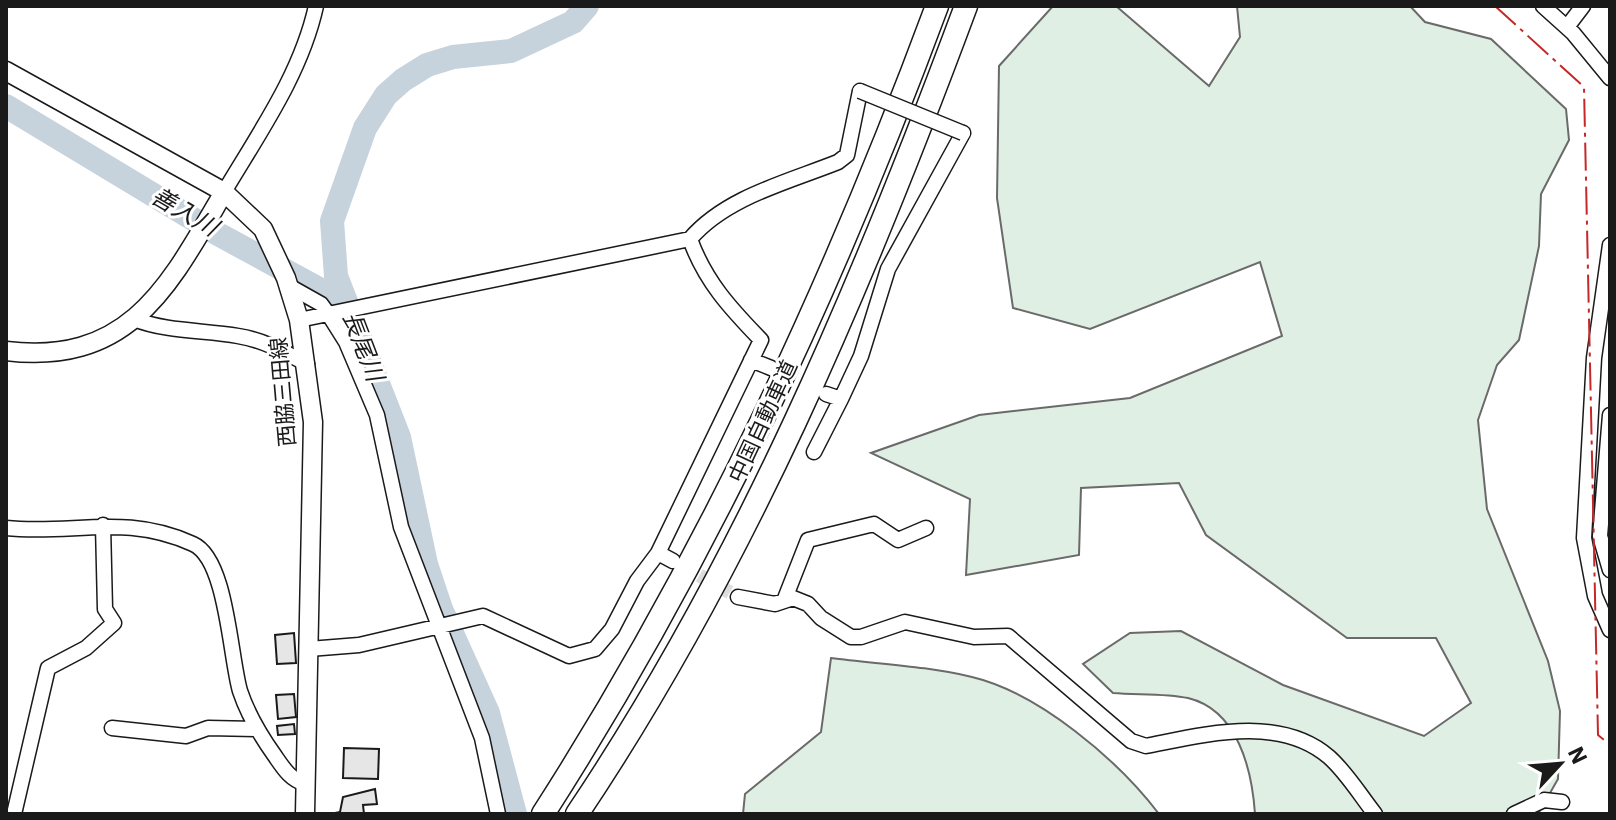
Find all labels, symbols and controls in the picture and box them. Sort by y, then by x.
water label: 善入川 [146,179,227,244]
water label: 長尾川 [336,307,393,388]
street label: 西脇三田線 [263,336,301,448]
street label: 中国自動車道 [721,355,803,487]
north arrow [1520,724,1600,804]
text: N [1562,741,1595,769]

